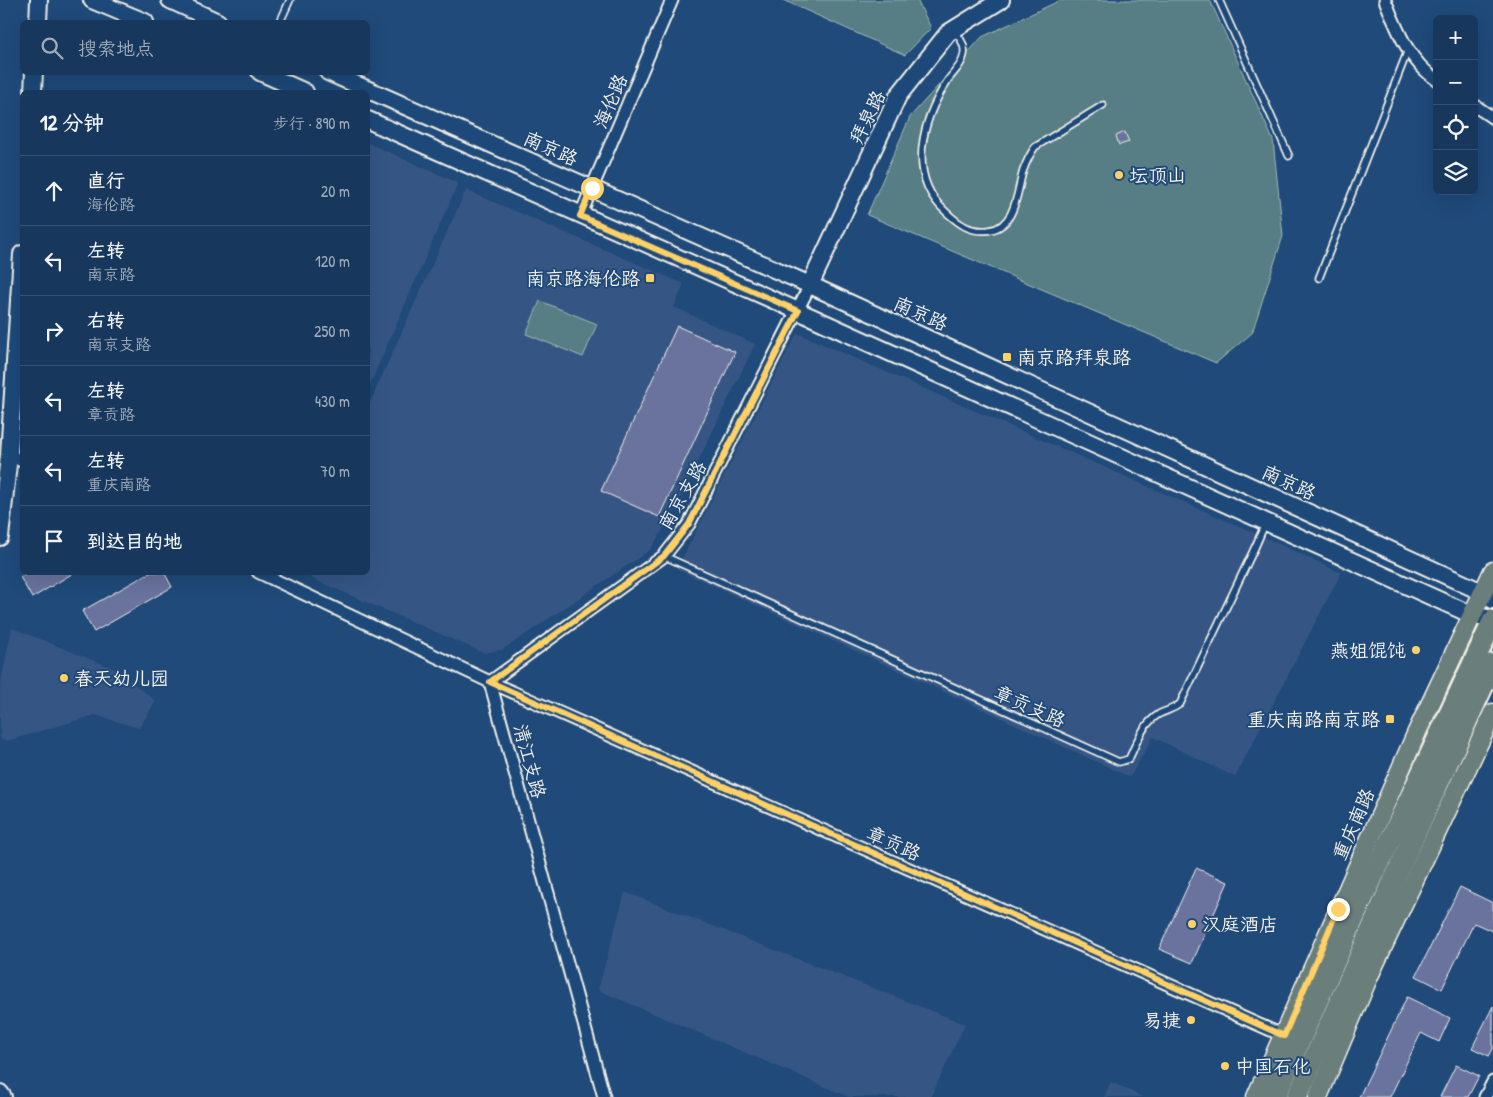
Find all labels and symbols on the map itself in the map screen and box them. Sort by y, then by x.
street label: 海伦路 [587,70,633,132]
street label: 拜泉路 [843,86,891,148]
street label: 南京路 [520,125,582,171]
place label: 坛顶山 [1129,162,1186,188]
marker: 坛顶山 [1113,169,1125,181]
route start [581,177,604,200]
place label: 南京路海伦路 [526,265,640,291]
marker: 南京路海伦路 [644,272,656,284]
street label: 南京路 [890,290,952,336]
place label: 南京路拜泉路 [1017,344,1131,370]
marker: 南京路拜泉路 [1001,351,1013,363]
street label: 南京支路 [652,456,712,534]
street label: 南京路 [1258,458,1320,506]
place label: 燕姐馄饨 [1330,637,1406,663]
marker: 燕姐馄饨 [1410,644,1422,656]
place label: 春天幼儿园 [74,665,169,691]
marker: 春天幼儿园 [58,672,70,684]
street label: 章贡支路 [990,679,1070,733]
place label: 重庆南路南京路 [1247,706,1380,732]
marker: 重庆南路南京路 [1384,713,1396,725]
street label: 清江支路 [508,721,552,801]
street label: 重庆南路 [1326,784,1380,864]
street label: 章贡路 [863,820,925,866]
route end [1327,898,1350,921]
place label: 汉庭酒店 [1202,911,1278,937]
marker: 汉庭酒店 [1186,918,1198,930]
place label: 易捷 [1143,1007,1181,1033]
marker: 易捷 [1185,1014,1197,1026]
place label: 中国石化 [1235,1053,1311,1079]
marker: 中国石化 [1219,1060,1231,1072]

